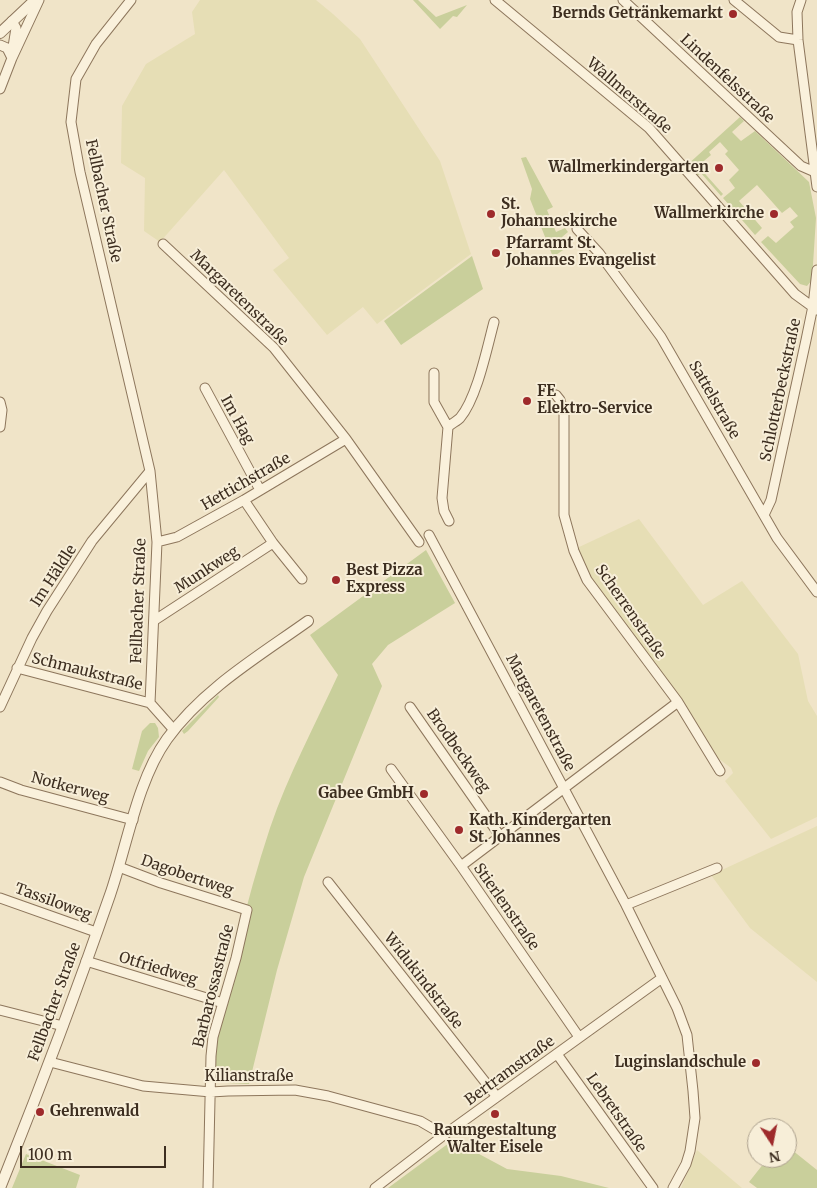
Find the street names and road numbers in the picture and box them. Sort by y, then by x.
street label: Lindenfelsstraße [676,31,778,127]
street label: Wallmerstraße [583,54,675,138]
street label: Fellbacher Straße [81,138,125,264]
street label: Margaretenstraße [186,246,292,350]
street label: Schlotterbeckstraße [757,317,805,463]
street label: Sattelstraße [685,358,743,442]
street label: Im Hag [216,393,258,447]
street label: Hettichstraße [198,449,294,515]
street label: Fellbacher Straße [128,538,150,664]
street label: Im Häldle [27,542,81,610]
street label: Munkweg [172,543,242,597]
street label: Scherrenstraße [591,561,669,663]
street label: Schmaukstraße [30,650,144,694]
street label: Margaretenstraße [502,652,578,774]
street label: Brodbeckweg [422,706,494,796]
street label: Notkerweg [29,769,111,807]
street label: Dagobertweg [138,852,236,900]
street label: Stierlenstraße [469,860,543,954]
street label: Tassiloweg [12,880,94,924]
street label: Barbarossastraße [190,923,238,1049]
street label: Widukindstraße [380,929,466,1033]
street label: Fellbacher Straße [25,940,85,1064]
street label: Otfriedweg [117,949,199,989]
street label: Bertramstraße [462,1033,558,1109]
street label: Kilianstraße [205,1068,293,1086]
street label: Lebretstraße [582,1070,650,1156]

